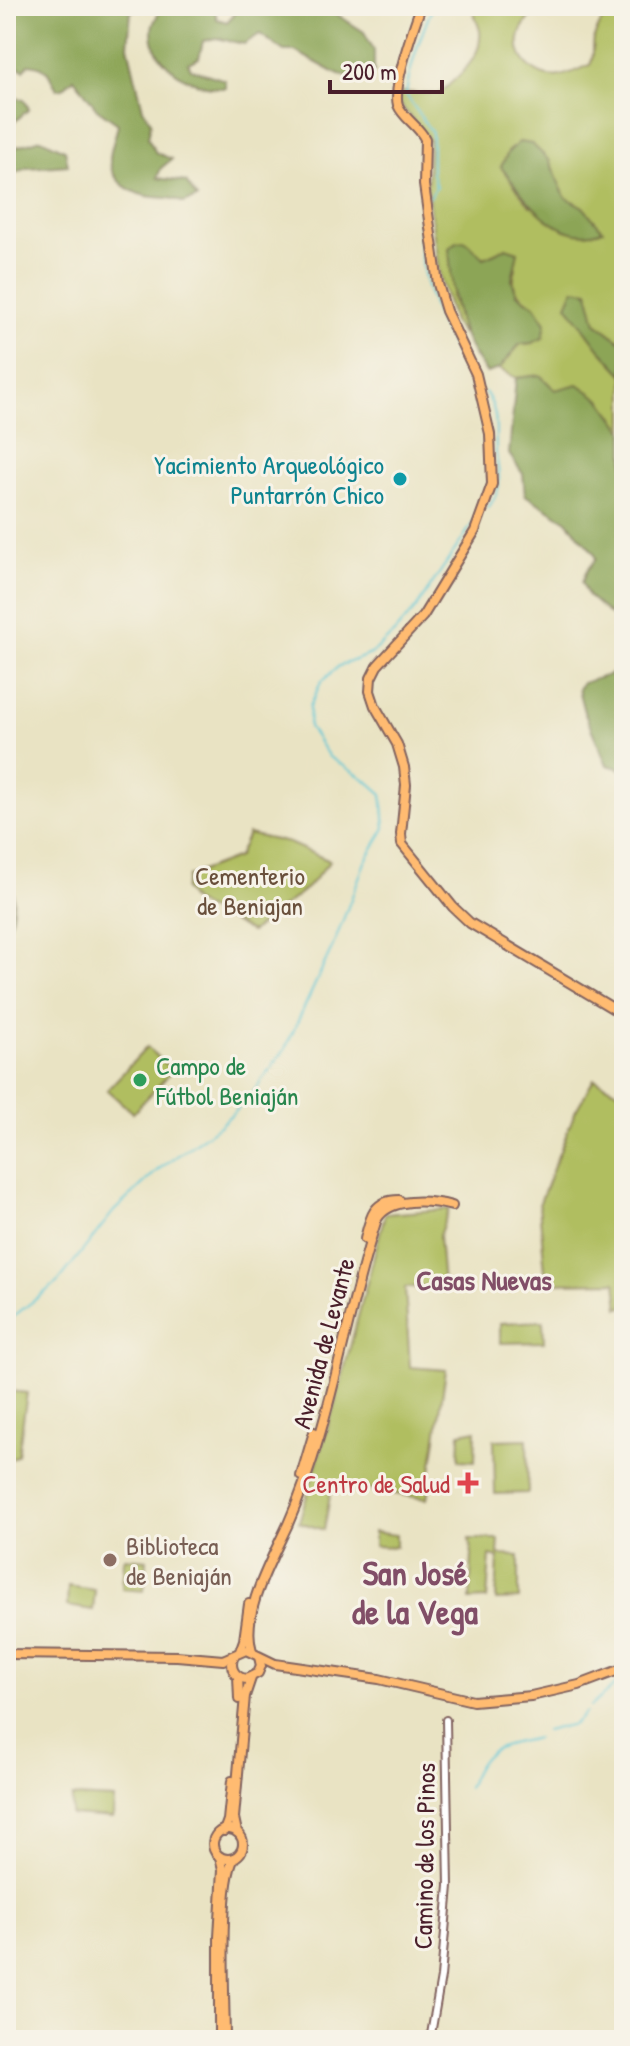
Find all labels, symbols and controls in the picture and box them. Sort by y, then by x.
scale bar [330,44,442,94]
text: 200 m [342,55,397,87]
place label: Yacimiento Arqueológico Puntarrón Chico [154,447,384,512]
marker: Yacimiento Arqueológico Puntarrón Chico [391,470,409,488]
park label: Cementerio de Beniajan [195,858,305,923]
place label: Campo de Fútbol Beniaján [155,1048,299,1113]
marker: Campo de Fútbol Beniaján [131,1071,149,1089]
street label: Avenida de Levante [283,1254,363,1432]
district label: Casas Nuevas [416,1261,552,1299]
place label: Centro de Salud [302,1466,450,1501]
marker: Centro de Salud [457,1472,479,1494]
place label: Biblioteca de Beniaján [126,1528,232,1593]
district label: San José de la Vega [352,1550,479,1636]
marker: Biblioteca de Beniaján [101,1551,119,1569]
street label: Camino de los Pinos [405,1762,443,1950]

